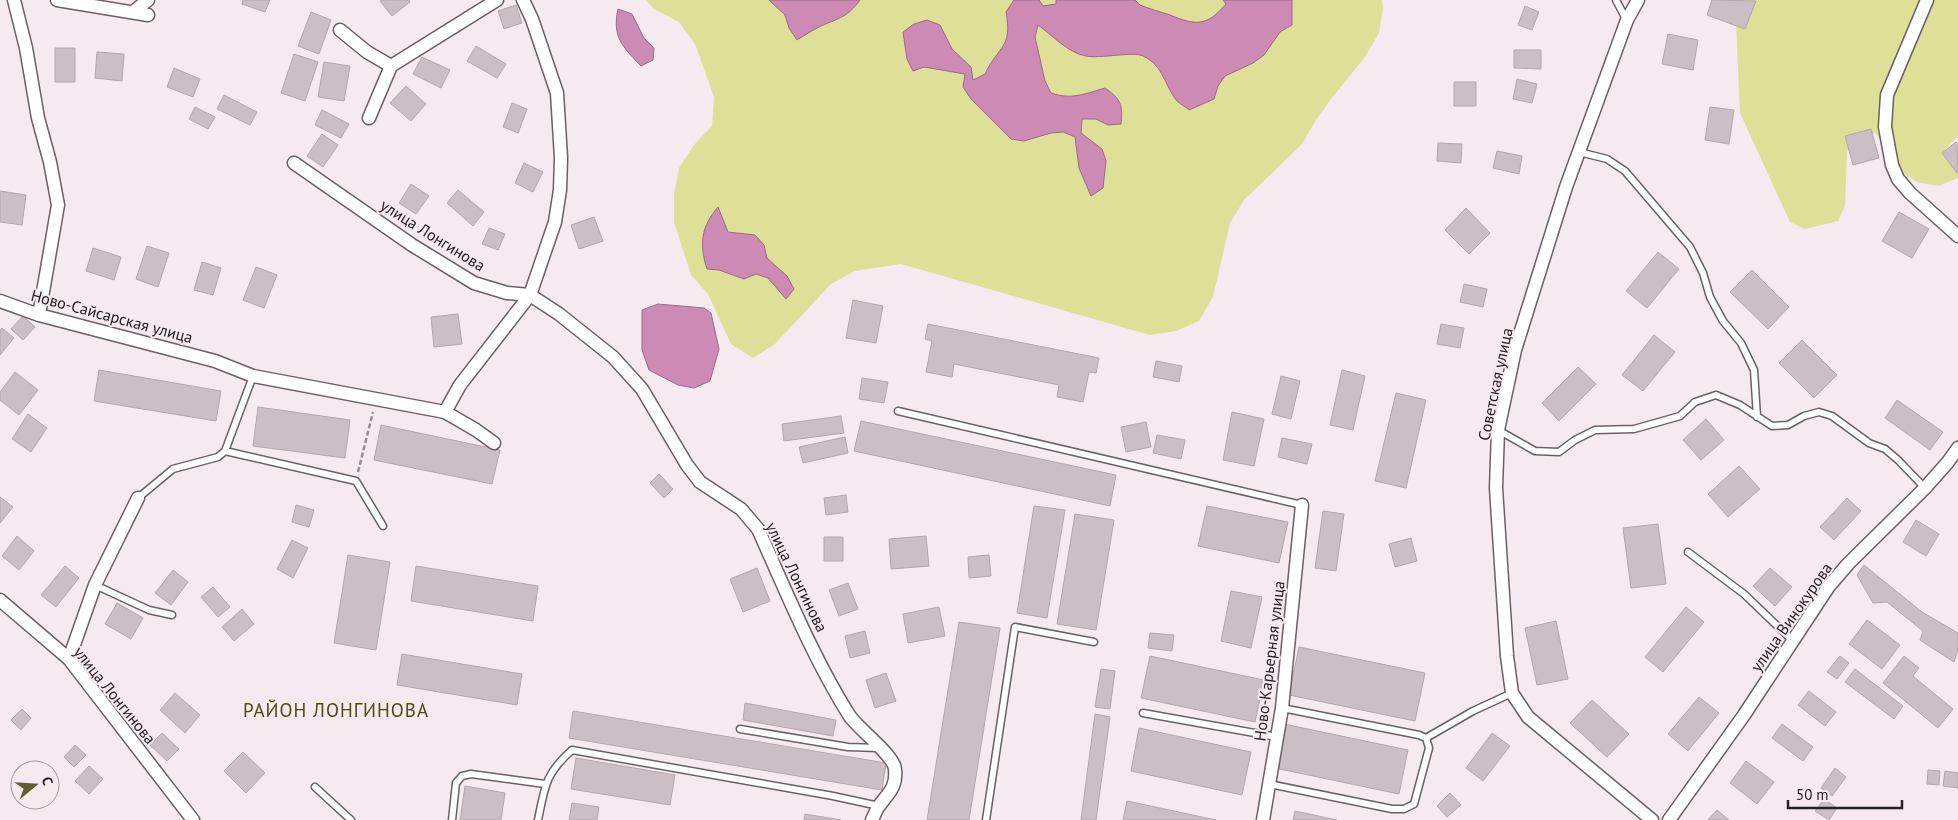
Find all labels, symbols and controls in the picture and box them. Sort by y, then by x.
street label: улица Лонгинова [377,195,489,275]
street label: Ново-Сайсарская улица [29,285,195,347]
street label: Советская улица [1473,326,1517,442]
street label: улица Лонгинова [762,519,832,635]
street label: улица Винокурова [1746,559,1836,675]
street label: Ново-Карьерная улица [1249,580,1289,742]
street label: улица Лонгинова [70,642,160,748]
district label: РАЙОН ЛОНГИНОВА [243,698,429,722]
north arrow [10,760,60,810]
text: С [38,774,57,788]
scale bar [1788,778,1902,810]
text: 50 m [1796,785,1829,804]

